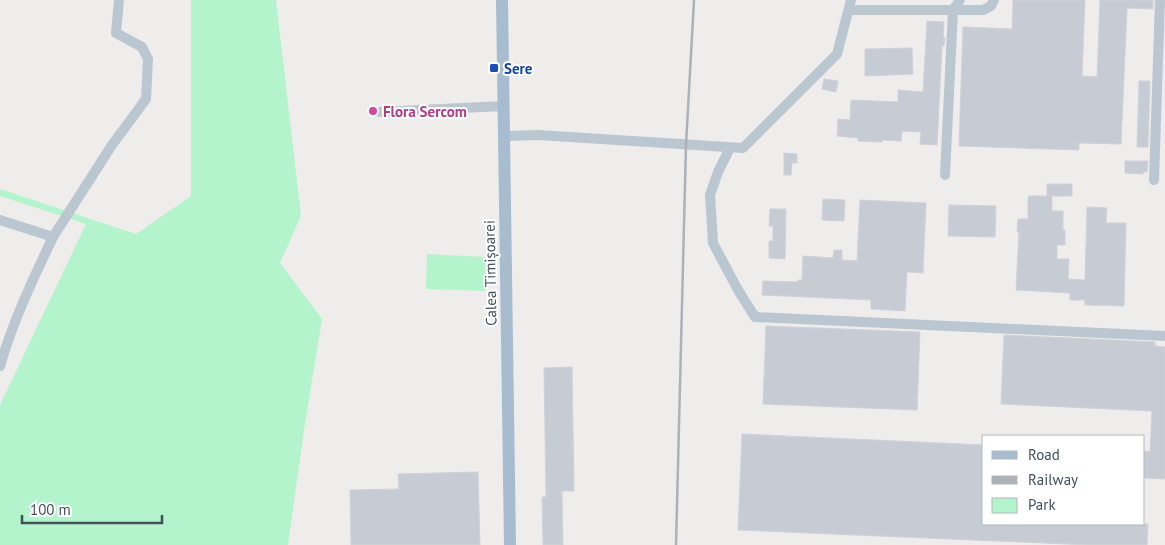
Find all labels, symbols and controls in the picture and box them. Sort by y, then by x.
place label: Sere [504,59,533,78]
marker: Sere [488,62,500,74]
place label: Flora Sercom [383,102,467,121]
marker: Flora Sercom [367,105,379,117]
street label: Calea Timișoarei [480,220,500,326]
legend [982,435,1145,525]
text: Road [1028,445,1060,464]
text: Railway [1028,470,1078,489]
scale bar [22,492,162,524]
text: Park [1028,495,1056,514]
text: 100 m [30,500,71,519]

